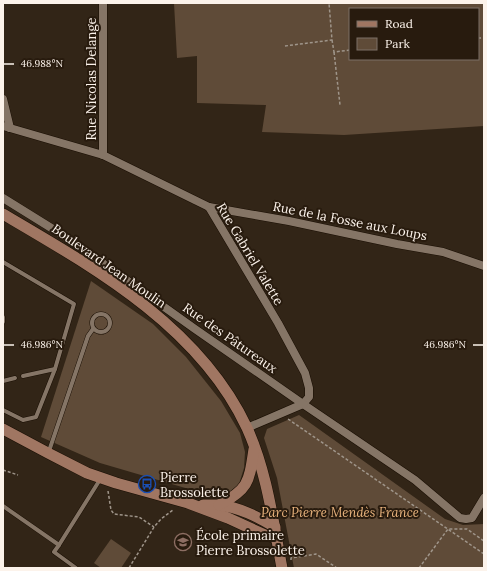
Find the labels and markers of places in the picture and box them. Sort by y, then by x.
place label: Pierre Brossolette [160,469,229,501]
bus stop icon: Pierre Brossolette [137,474,157,494]
place label: École primaire Pierre Brossolette [196,527,305,559]
school or university icon: École primaire Pierre Brossolette [173,532,193,552]

